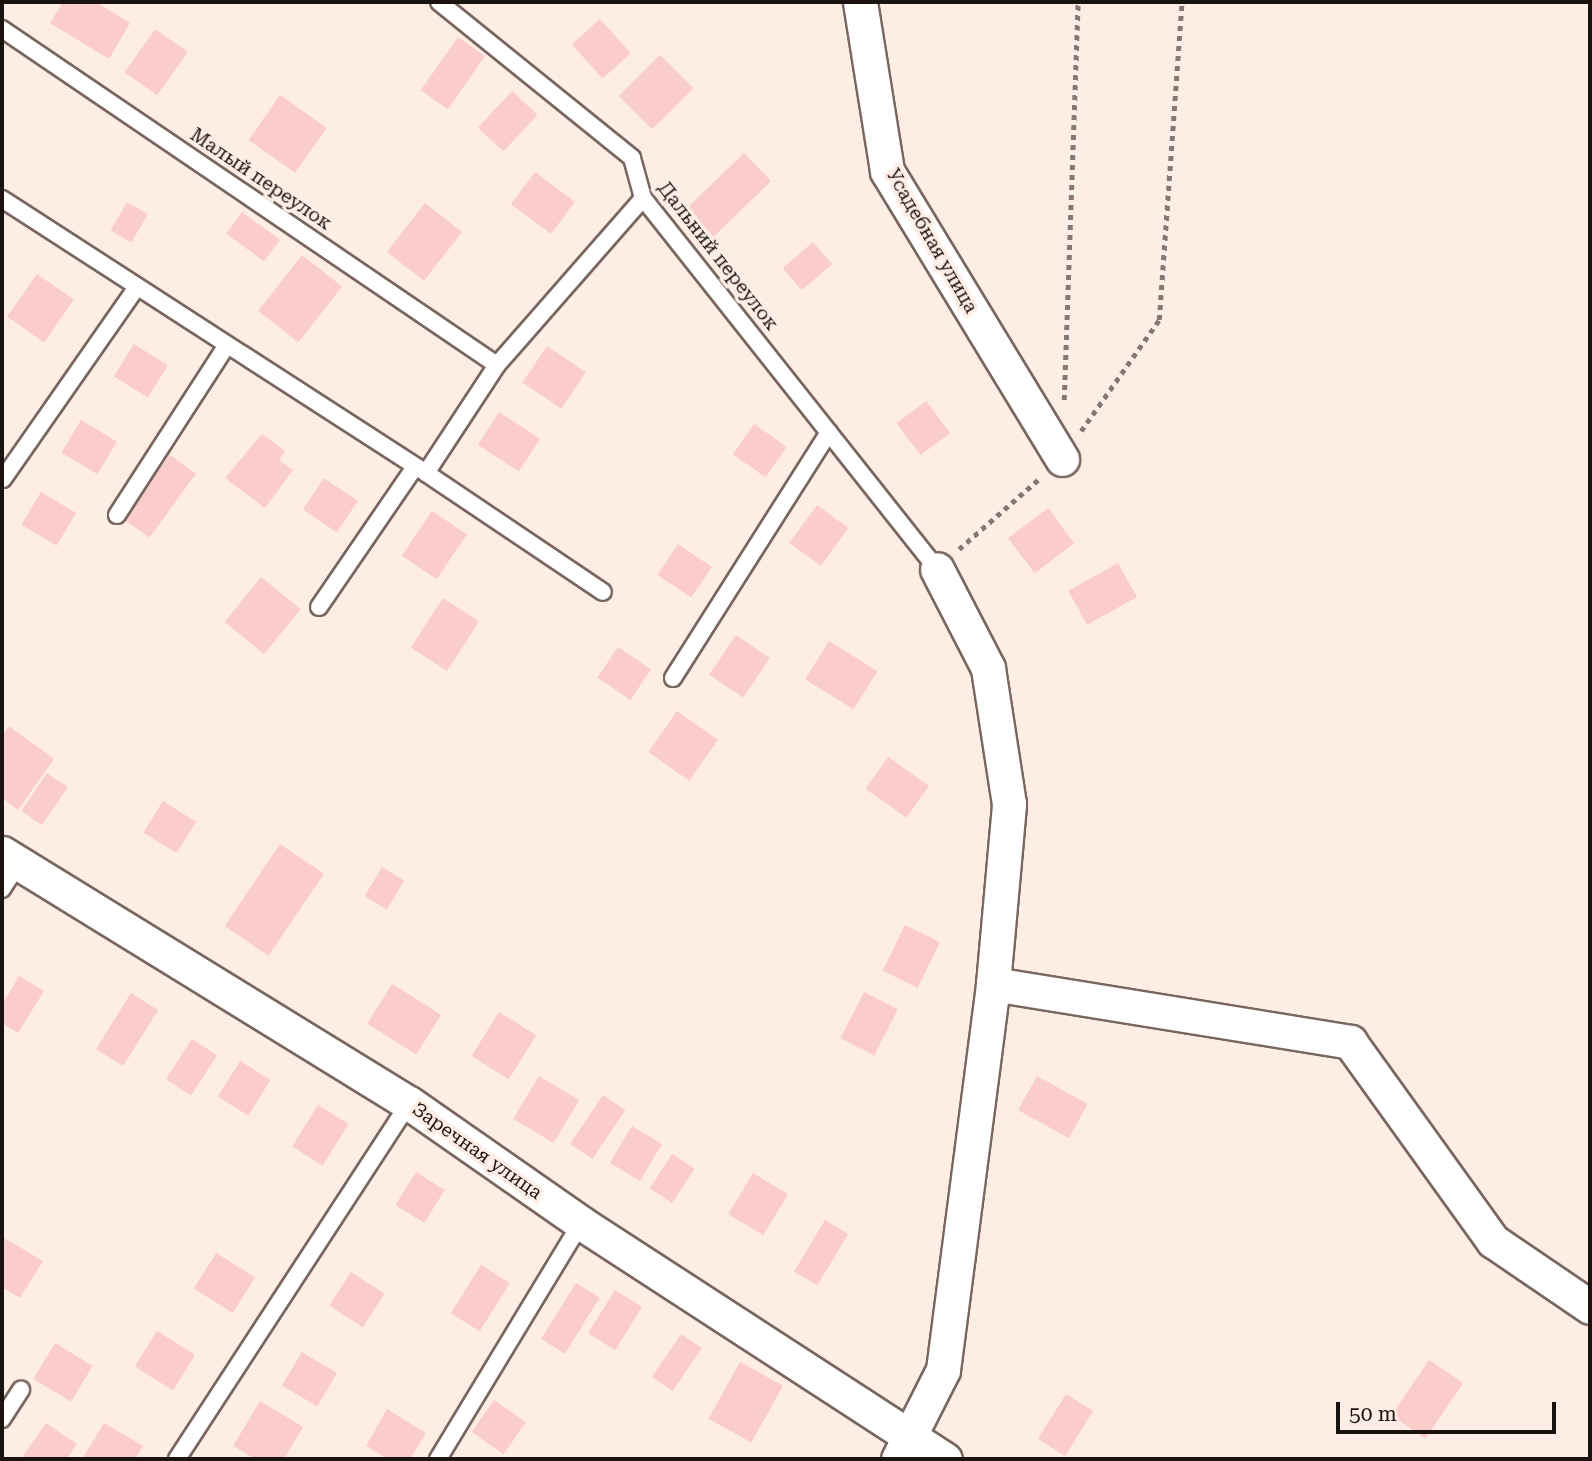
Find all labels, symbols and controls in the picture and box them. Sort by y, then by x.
street label: Малый переулок [186,123,336,235]
street label: Усадебная улица [881,165,983,317]
street label: Дальний переулок [653,177,783,335]
street label: Заречная улица [408,1098,546,1204]
scale bar [1340,1388,1560,1432]
text: 50 m [1349,1402,1397,1426]

